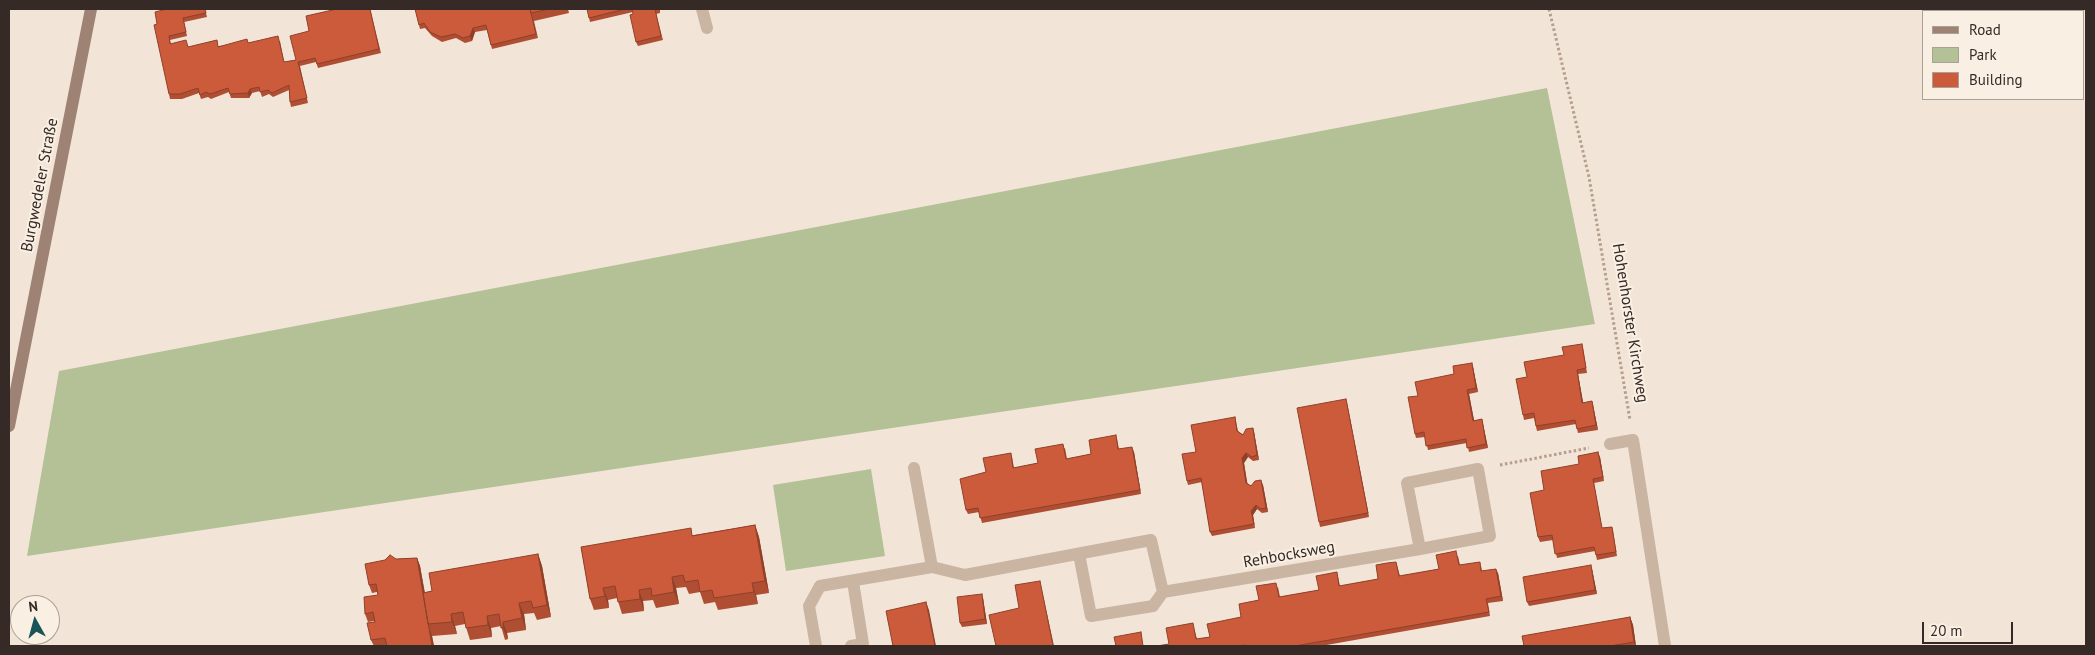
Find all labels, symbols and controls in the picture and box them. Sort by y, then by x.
legend [1922,10,2085,100]
text: Road [1969,20,2001,39]
text: Park [1969,45,1997,64]
text: Building [1969,70,2023,89]
street label: Burgwedeler Straße [18,116,62,254]
street label: Hohenhorster Kirchweg [1608,242,1652,404]
street label: Rehbocksweg [1242,538,1336,572]
north arrow [10,595,60,645]
text: N [28,597,39,616]
scale bar [1925,612,2016,644]
text: 20 m [1930,621,1963,640]

